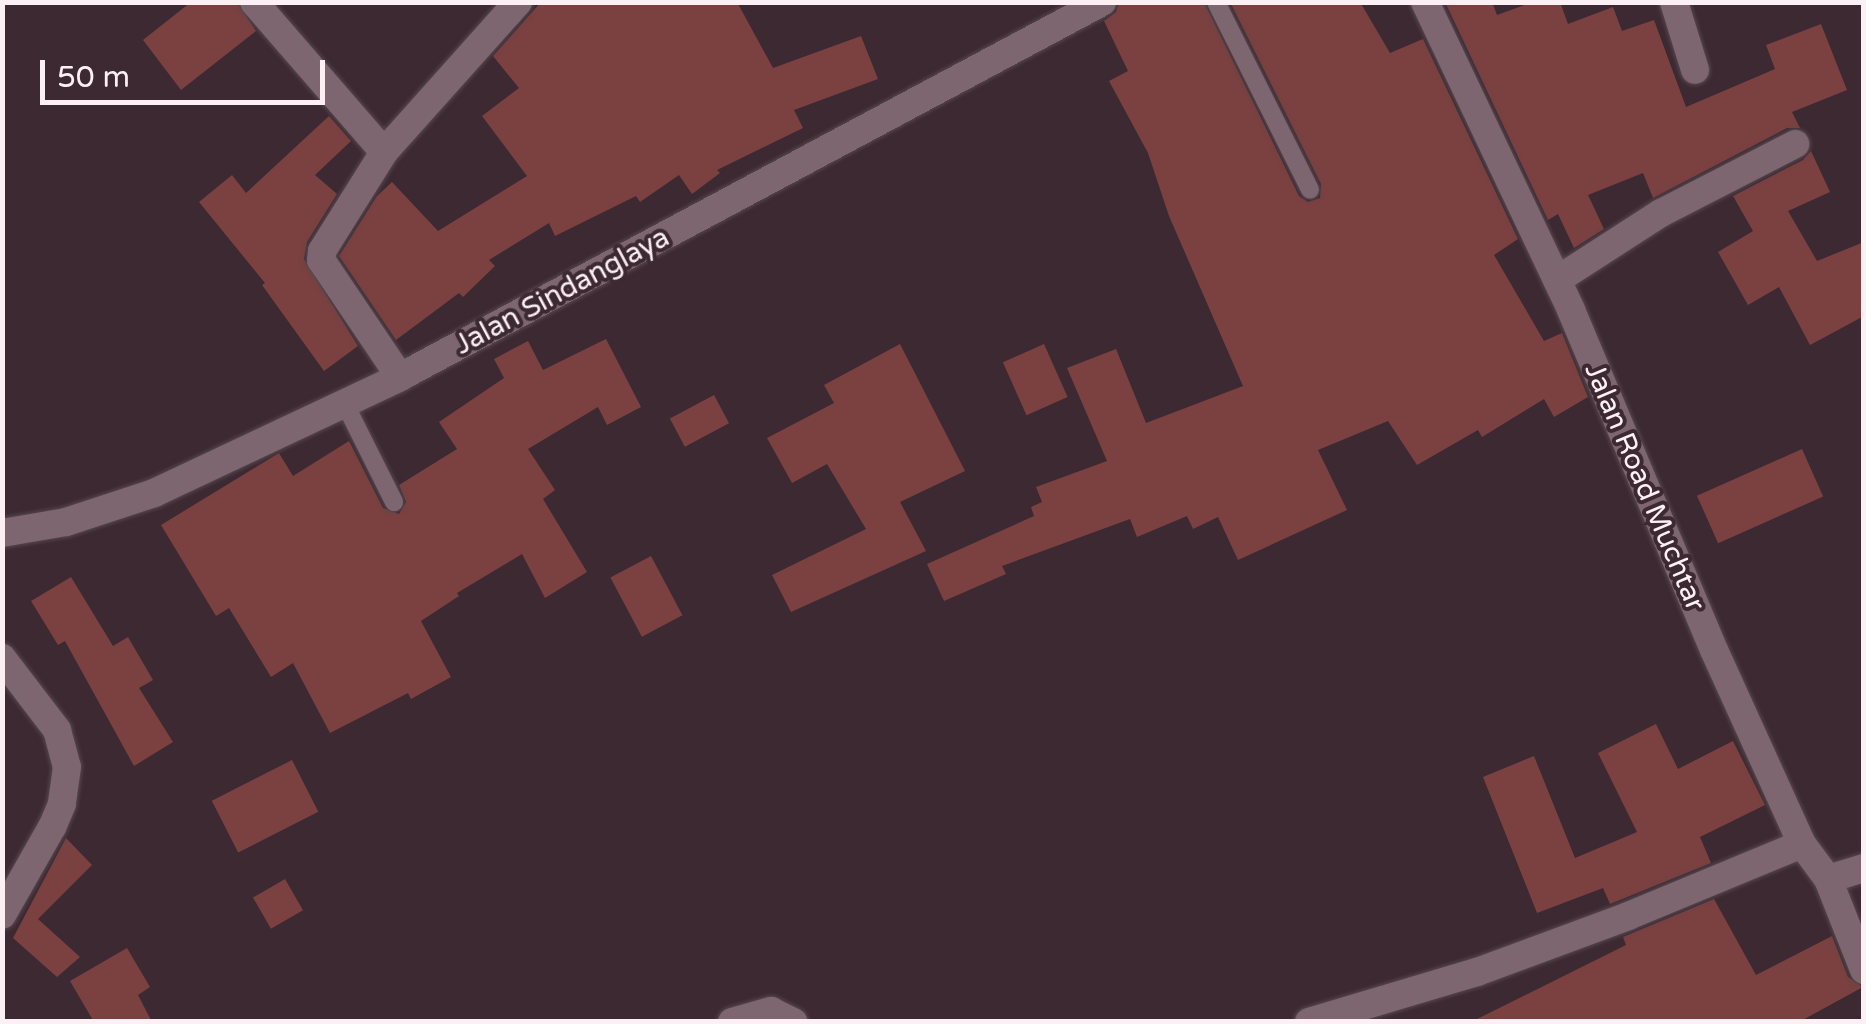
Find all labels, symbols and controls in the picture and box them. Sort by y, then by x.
scale bar [45,40,330,102]
text: 50 m [57,59,130,96]
street label: Jalan Sindanglaya [449,220,675,362]
street label: Jalan Road Muchtar [1578,358,1712,616]

